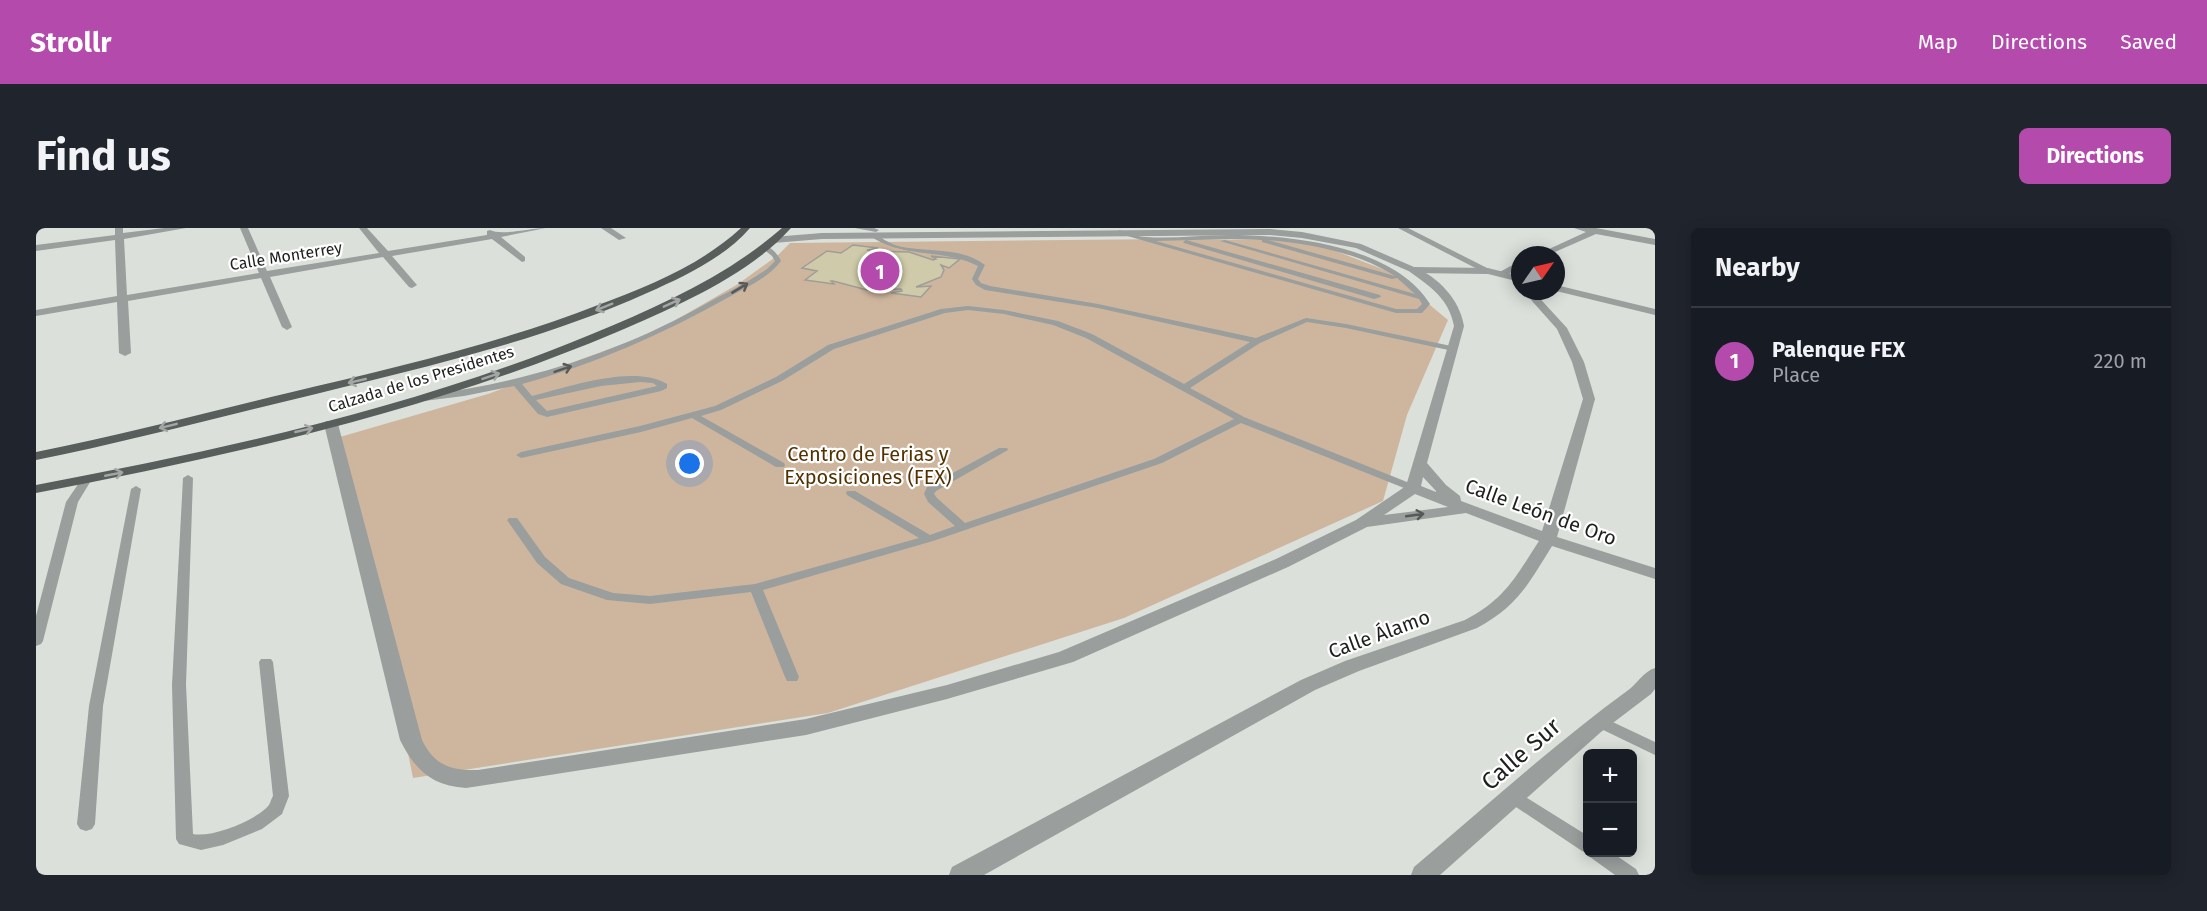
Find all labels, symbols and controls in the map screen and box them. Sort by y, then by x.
text: Strollr [30,26,111,59]
text: Map [1918,29,1958,55]
text: Directions [1991,29,2087,55]
text: Saved [2120,29,2177,55]
button: Directions [2019,128,2171,184]
text: Find us [36,131,171,181]
street label: Calle Monterrey [228,238,344,274]
north arrow [1511,246,1565,300]
pin: 1 [860,248,900,294]
text: Nearby [1715,252,1800,283]
one-way arrow [731,281,748,293]
one-way arrow [663,297,681,309]
one-way arrow [596,302,614,313]
text: Palenque FEX [1772,336,1905,363]
street label: Calzada de los Presidentes [326,342,516,416]
text: 1 [1730,349,1739,373]
text: 220 m [2094,349,2147,373]
one-way arrow [553,362,572,373]
text: Place [1772,363,1820,387]
one-way arrow [481,369,500,380]
one-way arrow [348,375,367,387]
one-way arrow [159,421,178,433]
one-way arrow [294,424,313,436]
park label: Centro de Ferias y Exposiciones (FEX) [784,442,952,489]
your location [675,449,704,478]
one-way arrow [104,468,123,479]
street label: Calle León de Oro [1462,473,1620,551]
one-way arrow [1404,509,1424,520]
street label: Calle Álamo [1325,605,1433,663]
street label: Calle Sur [1476,712,1567,796]
map controls [1583,749,1637,857]
button: + [1583,749,1637,803]
button: − [1583,803,1637,857]

